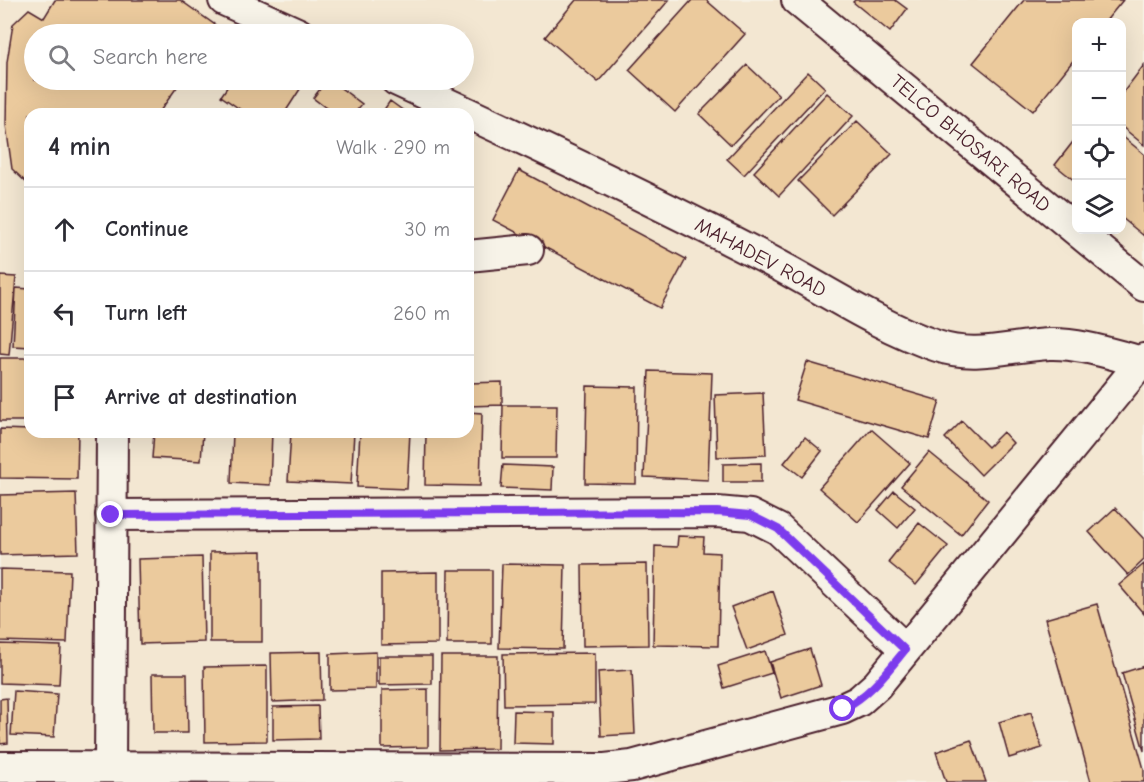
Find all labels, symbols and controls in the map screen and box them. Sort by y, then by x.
map controls [1072,18,1126,234]
button: + [1072,18,1126,72]
search box [24,24,474,90]
icon: search [45,41,78,74]
text: Search here [93,44,208,70]
street label: TELCO BHOSARI ROAD [886,70,1055,217]
button: − [1072,72,1126,126]
button: locate [1072,126,1126,180]
text: 4 min [48,132,111,162]
text: Walk · 290 m [336,136,450,159]
button: layers [1072,180,1126,234]
icon: ahead [48,213,81,246]
street label: MAHADEV ROAD [691,213,830,302]
text: Continue [105,216,188,242]
text: 30 m [404,218,450,241]
icon: left [48,297,81,330]
text: Turn left [105,300,187,326]
text: 260 m [393,302,450,325]
icon: arrive [48,381,81,414]
text: Arrive at destination [105,384,297,410]
route end [97,501,123,527]
route start [829,695,855,721]

